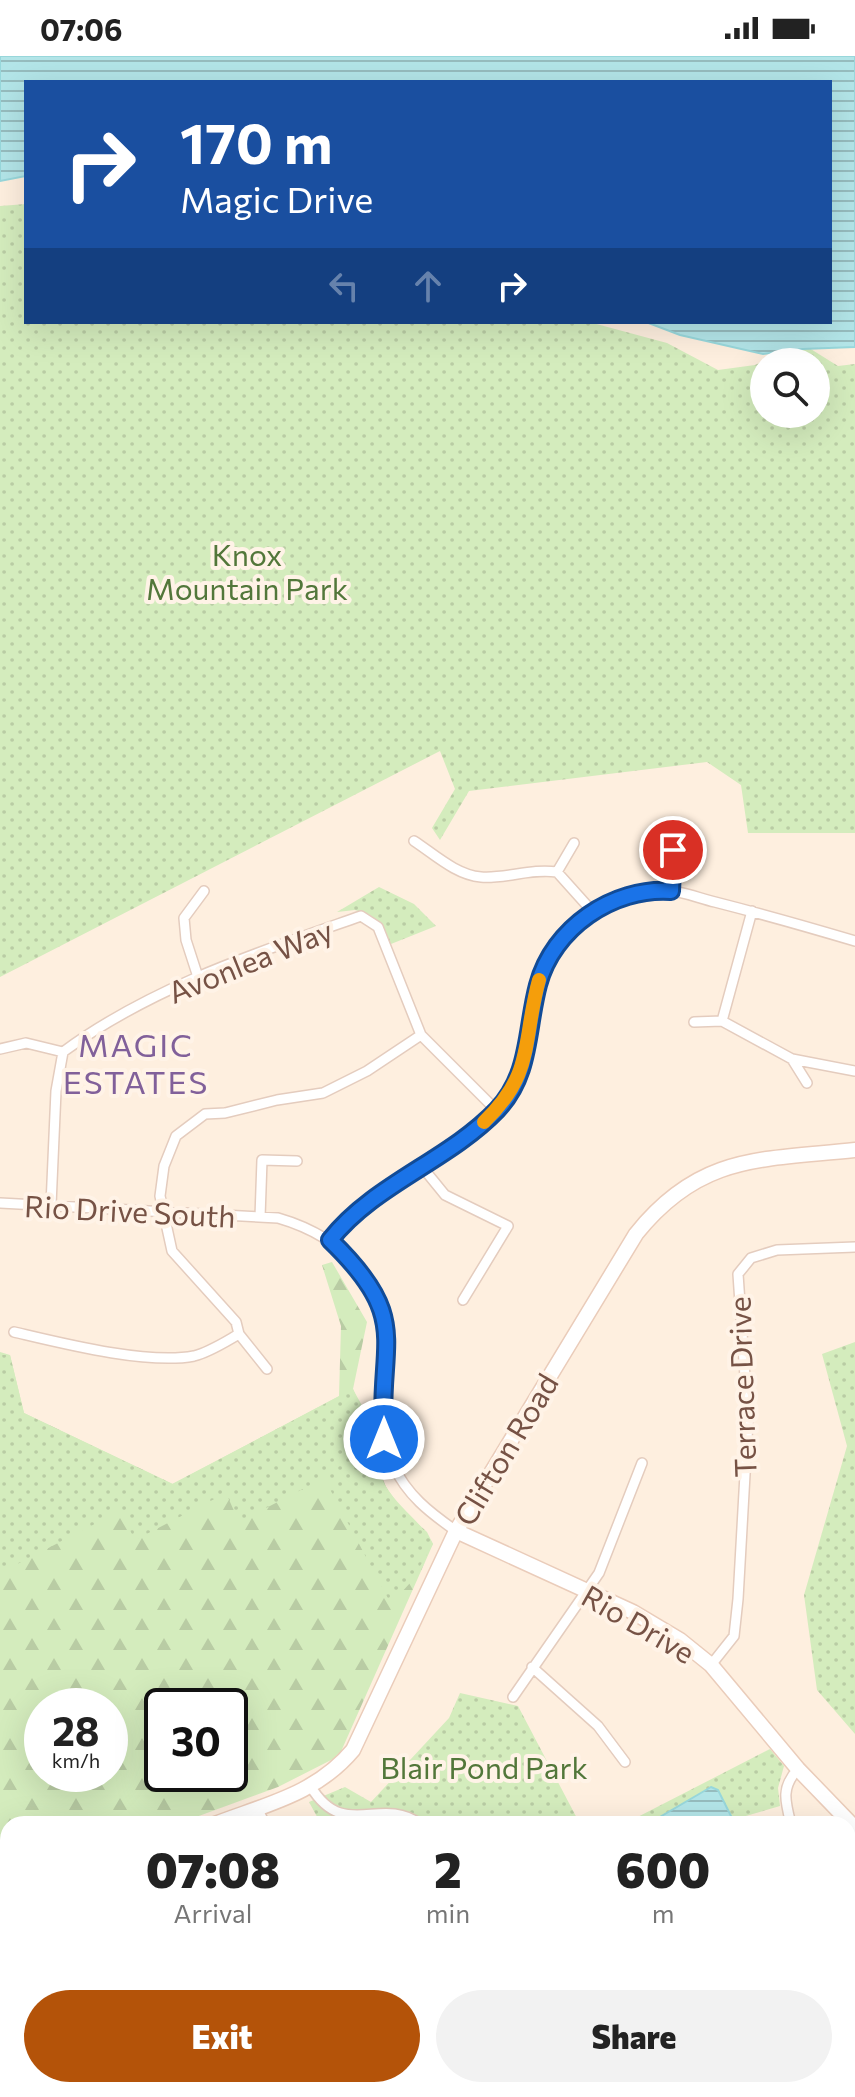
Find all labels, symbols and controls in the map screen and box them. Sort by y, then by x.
text: 07:06 [40,10,123,47]
text: 170 m [180,107,333,176]
icon: right [48,112,152,216]
text: Magic Drive [180,176,373,220]
icon: left [322,264,366,308]
icon: ahead [406,264,450,308]
icon: right [490,264,534,308]
map controls [750,348,830,428]
button: search [750,348,830,428]
park label: Knox Mountain Park [146,535,348,606]
pin [639,816,707,884]
icon: arrive [651,828,695,872]
street label: Avonlea Way [162,910,338,1010]
district label: MAGIC ESTATES [63,1024,209,1101]
street label: Rio Drive South [23,1186,237,1234]
street label: Terrace Drive [719,1296,763,1478]
street label: Clifton Road [445,1366,565,1532]
position arrow [342,1397,426,1481]
street label: Rio Drive [576,1576,702,1670]
speed limit sign: 30 [144,1688,248,1792]
text: 28 [52,1705,100,1754]
text: km/h [52,1748,100,1772]
park label: Blair Pond Park [380,1748,588,1785]
text: 07:08 [146,1839,280,1898]
text: 2 [434,1839,462,1898]
text: 600 [616,1839,710,1898]
text: Arrival [174,1897,252,1928]
text: min [426,1897,470,1928]
text: m [652,1897,674,1928]
button: Exit [24,1990,420,2082]
button: Share [436,1990,832,2082]

